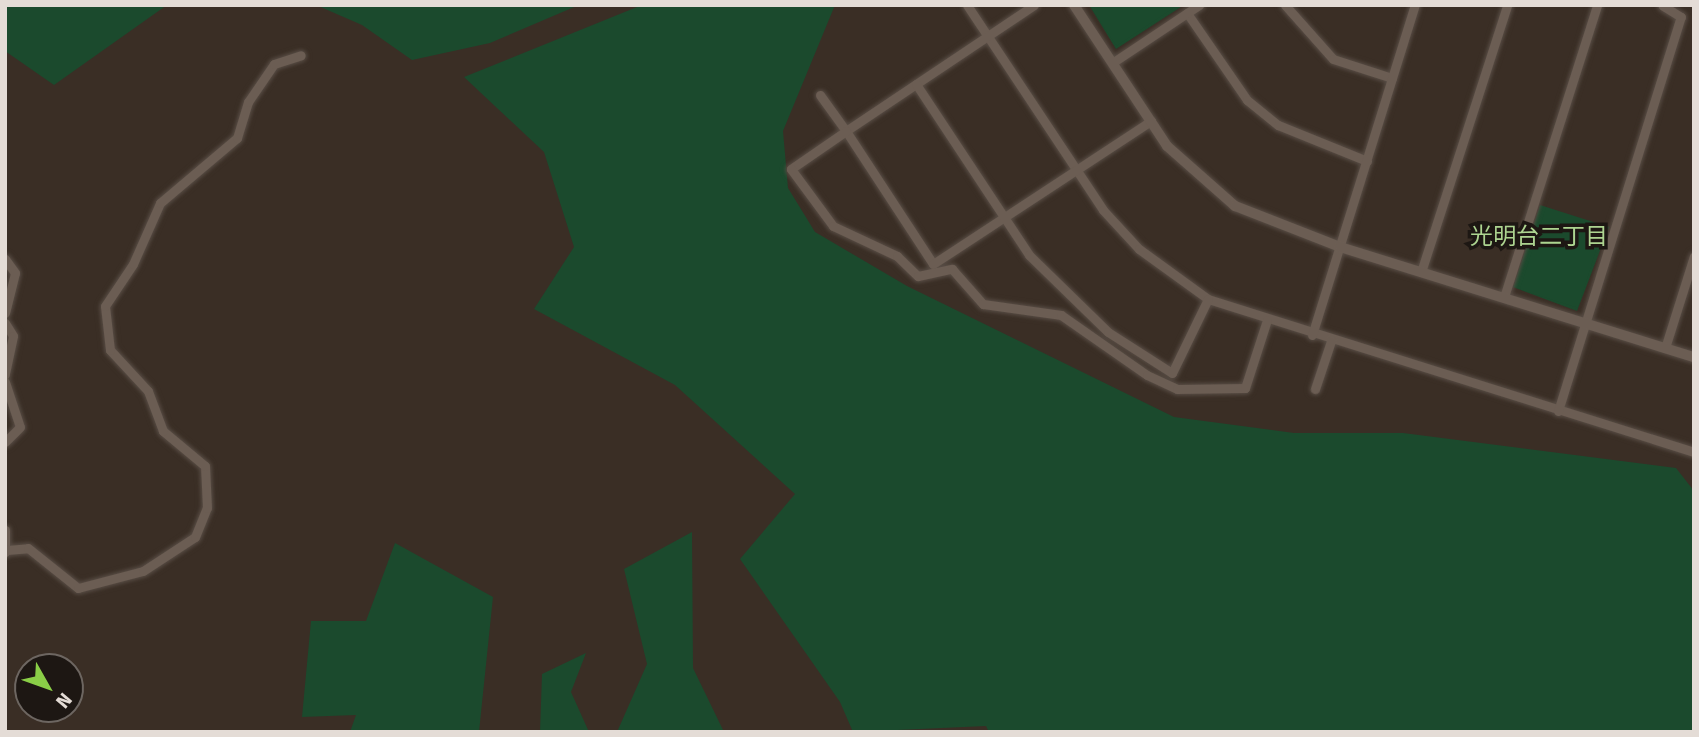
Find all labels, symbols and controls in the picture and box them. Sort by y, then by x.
district label: 光明台二丁目 [1470,222,1608,250]
north arrow [14,653,84,723]
text: N [51,688,77,713]

